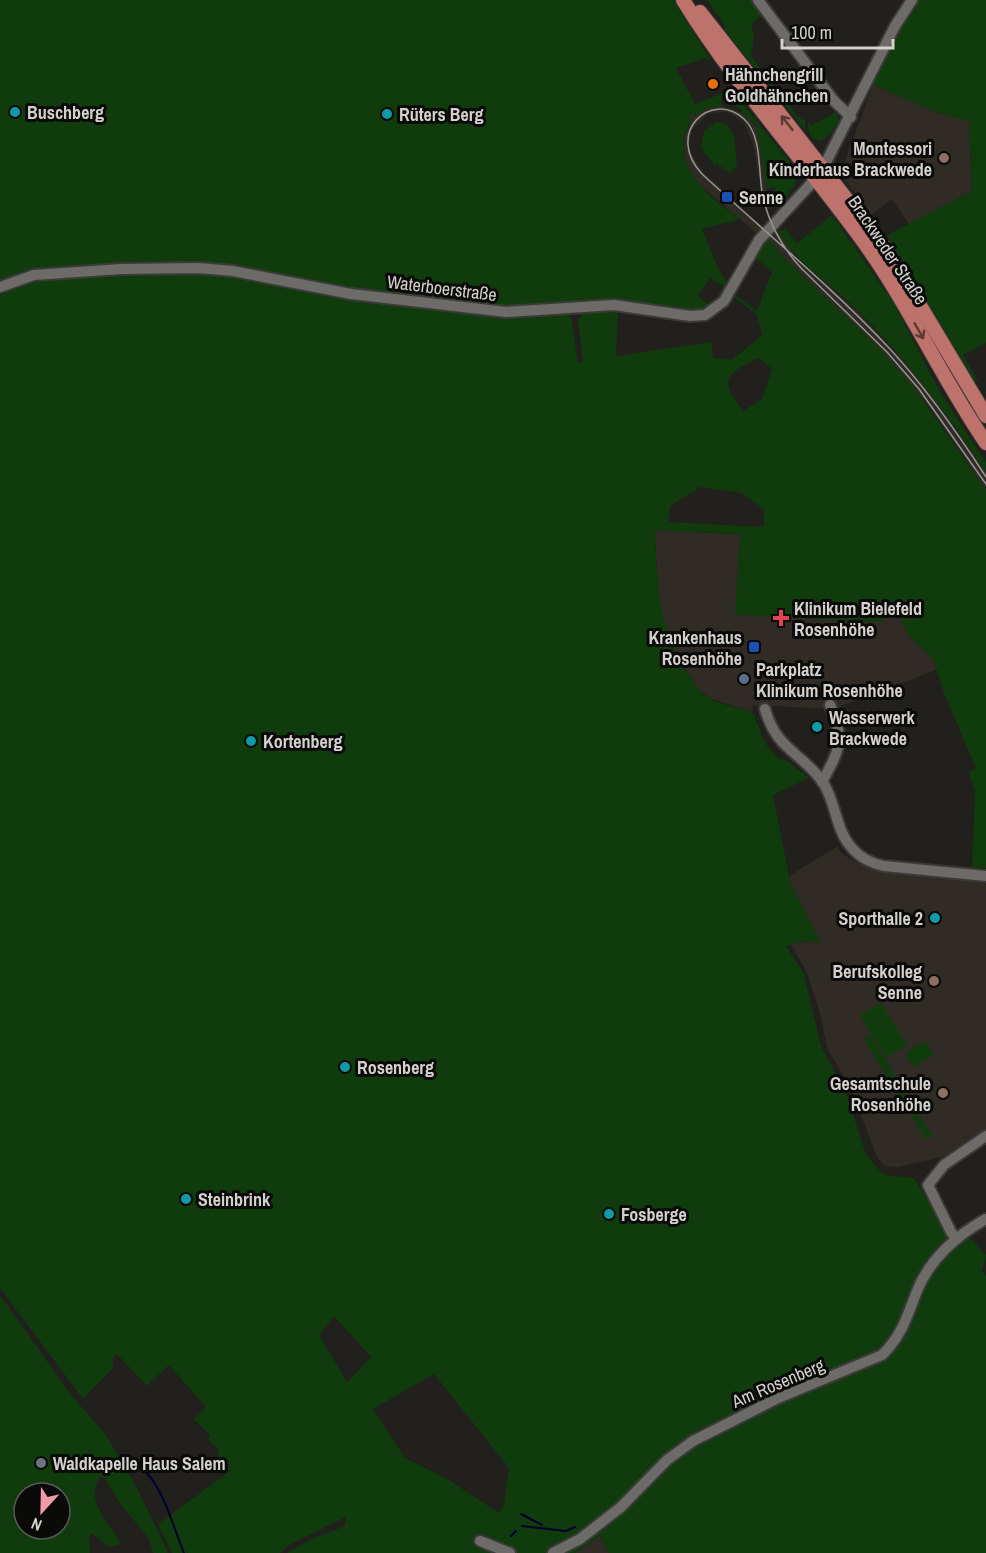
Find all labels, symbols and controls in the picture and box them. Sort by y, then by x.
scale bar [782,12,893,50]
text: 100 m [791,20,832,45]
place label: Hähnchengrill Goldhähnchen [725,62,828,108]
marker: Hähnchengrill Goldhähnchen [706,77,720,91]
place label: Buschberg [27,100,104,125]
place label: Rüters Berg [399,102,483,127]
marker: Buschberg [8,105,22,119]
marker: Rüters Berg [380,107,394,121]
one-way arrow [780,115,793,131]
place label: Montessori Kinderhaus Brackwede [769,136,932,182]
marker: Montessori Kinderhaus Brackwede [937,151,951,165]
place label: Senne [739,185,783,210]
marker: Senne [720,190,734,204]
street label: Brackweder Straße [842,191,934,309]
street label: Waterboerstraße [386,269,498,307]
one-way arrow [914,322,926,339]
place label: Klinikum Bielefeld Rosenhöhe [794,596,922,642]
marker: Klinikum Bielefeld Rosenhöhe [772,609,790,627]
place label: Krankenhaus Rosenhöhe [648,625,742,671]
marker: Krankenhaus Rosenhöhe [747,640,761,654]
place label: Parkplatz Klinikum Rosenhöhe [756,657,903,703]
marker: Parkplatz Klinikum Rosenhöhe [737,672,751,686]
place label: Wasserwerk Brackwede [829,705,915,751]
marker: Wasserwerk Brackwede [810,720,824,734]
place label: Kortenberg [263,729,343,754]
marker: Kortenberg [244,734,258,748]
place label: Sporthalle 2 [839,906,923,931]
marker: Sporthalle 2 [928,911,942,925]
place label: Berufskolleg Senne [833,959,922,1005]
marker: Berufskolleg Senne [927,974,941,988]
place label: Rosenberg [357,1055,434,1080]
marker: Rosenberg [338,1060,352,1074]
place label: Gesamtschule Rosenhöhe [830,1071,931,1117]
marker: Gesamtschule Rosenhöhe [936,1086,950,1100]
place label: Steinbrink [198,1187,271,1212]
marker: Steinbrink [179,1192,193,1206]
place label: Fosberge [621,1202,687,1227]
marker: Fosberge [602,1207,616,1221]
street label: Am Rosenberg [727,1352,829,1414]
place label: Waldkapelle Haus Salem [53,1451,226,1476]
marker: Waldkapelle Haus Salem [34,1456,48,1470]
north arrow [12,1481,72,1541]
text: N [28,1513,45,1537]

